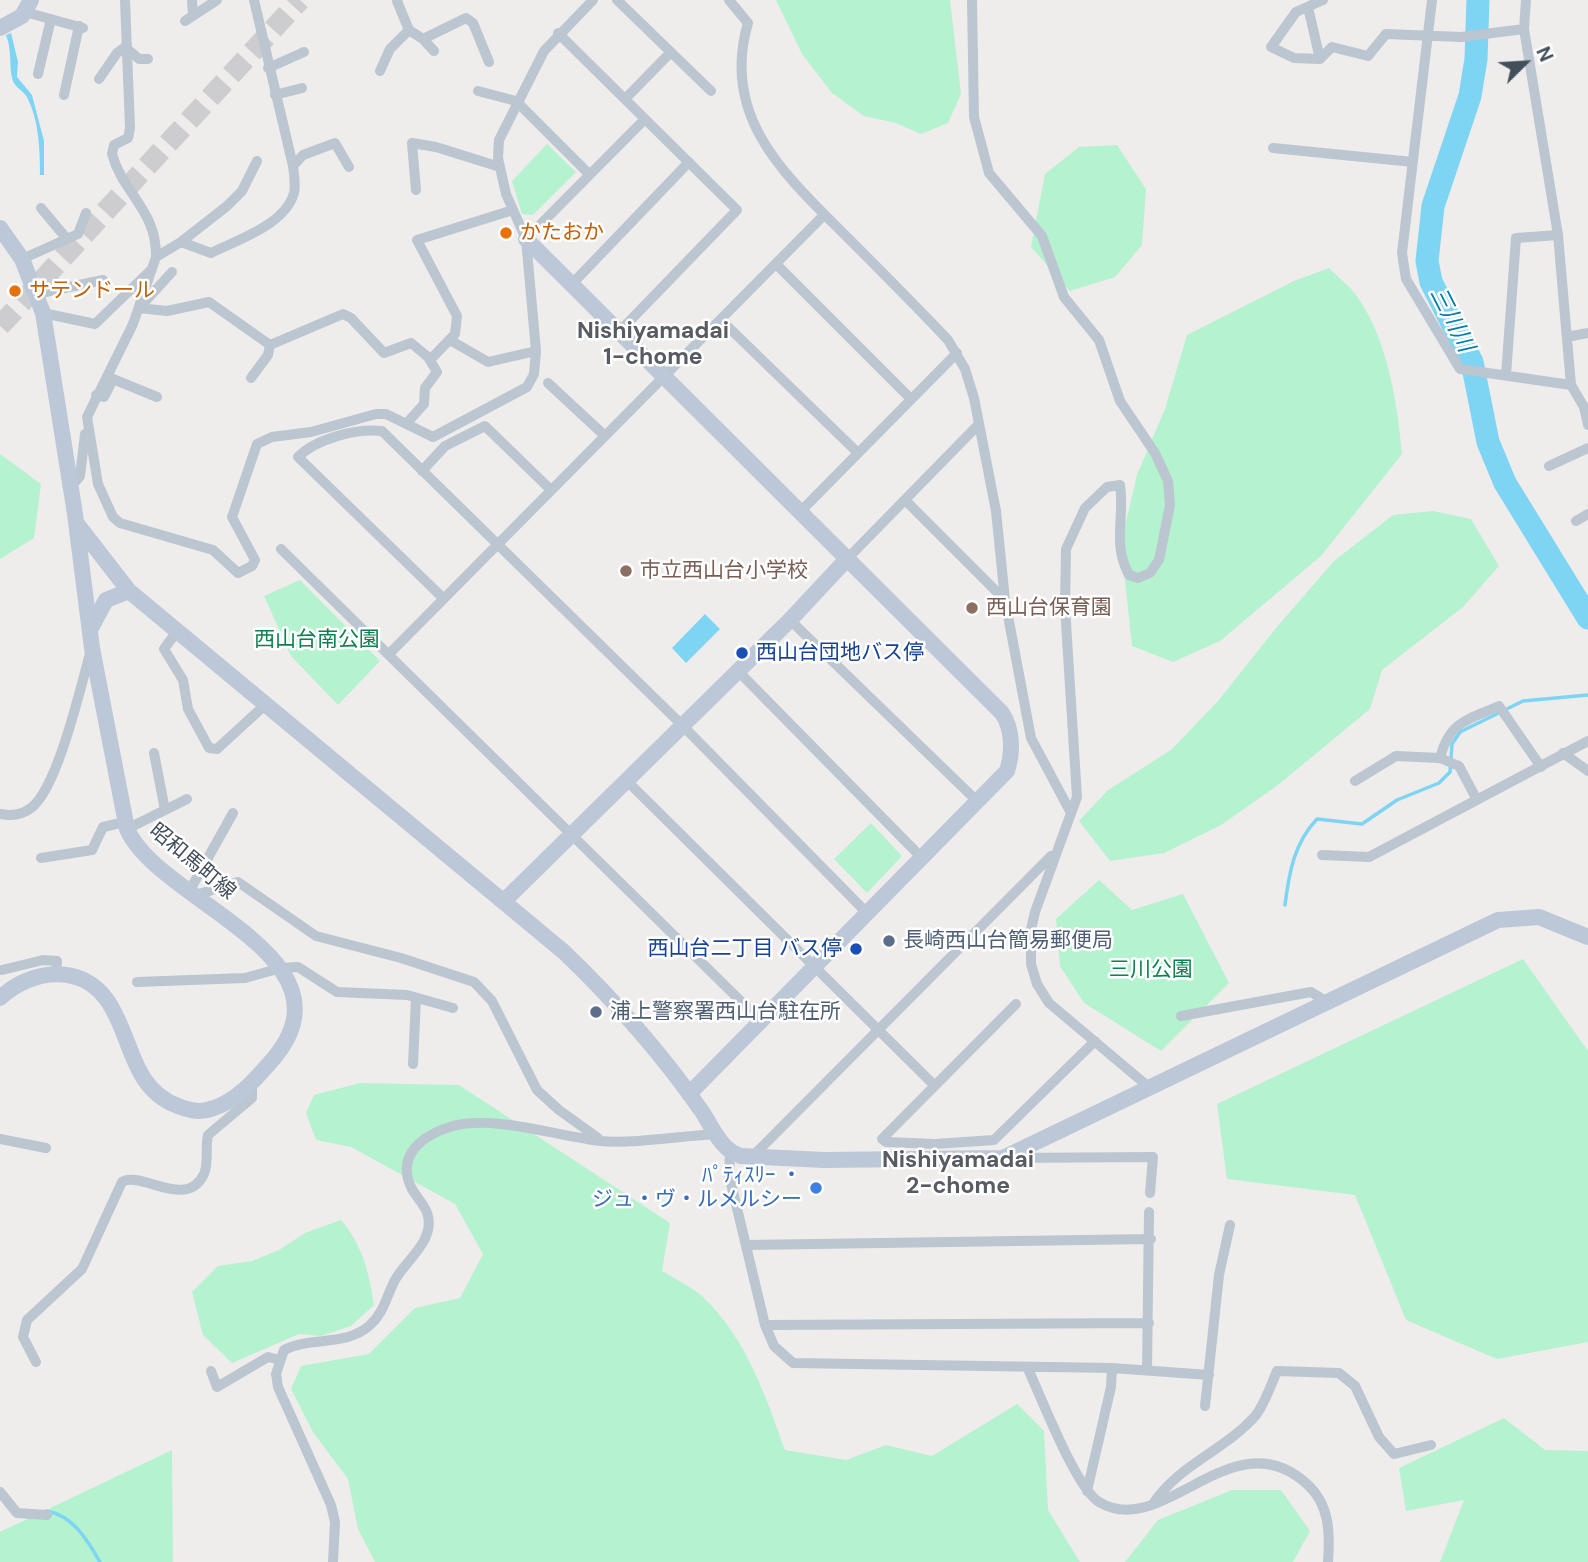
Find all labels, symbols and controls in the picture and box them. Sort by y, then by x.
north arrow [1490,28,1560,98]
text: N [1530,43,1559,66]
place label: かたおか [520,220,604,246]
marker: かたおか [498,225,514,241]
place label: サテンドール [29,278,155,304]
marker: サテンドール [7,283,23,299]
water label: 三川川 [1423,283,1479,357]
district label: Nishiyamadai 1-chome [577,318,729,372]
place label: 市立西山台小学校 [640,558,808,584]
marker: 市立西山台小学校 [618,563,634,579]
place label: 西山台保育園 [986,595,1112,621]
marker: 西山台保育園 [964,600,980,616]
park label: 西山台南公園 [254,627,380,653]
place label: 西山台団地バス停 [756,640,924,666]
marker: 西山台団地バス停 [734,645,750,661]
street label: 昭和馬町線 [144,819,240,905]
place label: 長崎西山台簡易郵便局 [903,928,1113,954]
marker: 長崎西山台簡易郵便局 [881,933,897,949]
place label: 西山台二丁目 バス停 [647,936,842,962]
marker: 西山台二丁目 バス停 [848,941,864,957]
park label: 三川公園 [1109,957,1193,983]
place label: 浦上警察署西山台駐在所 [610,999,841,1025]
marker: 浦上警察署西山台駐在所 [588,1004,604,1020]
district label: Nishiyamadai 2-chome [882,1147,1034,1201]
place label: ﾊﾟﾃｨｽﾘｰ ・ ジュ・ヴ・ルメルシー [592,1163,802,1213]
marker: ﾊﾟﾃｨｽﾘｰ ・ ジュ・ヴ・ルメルシー [808,1180,824,1196]

